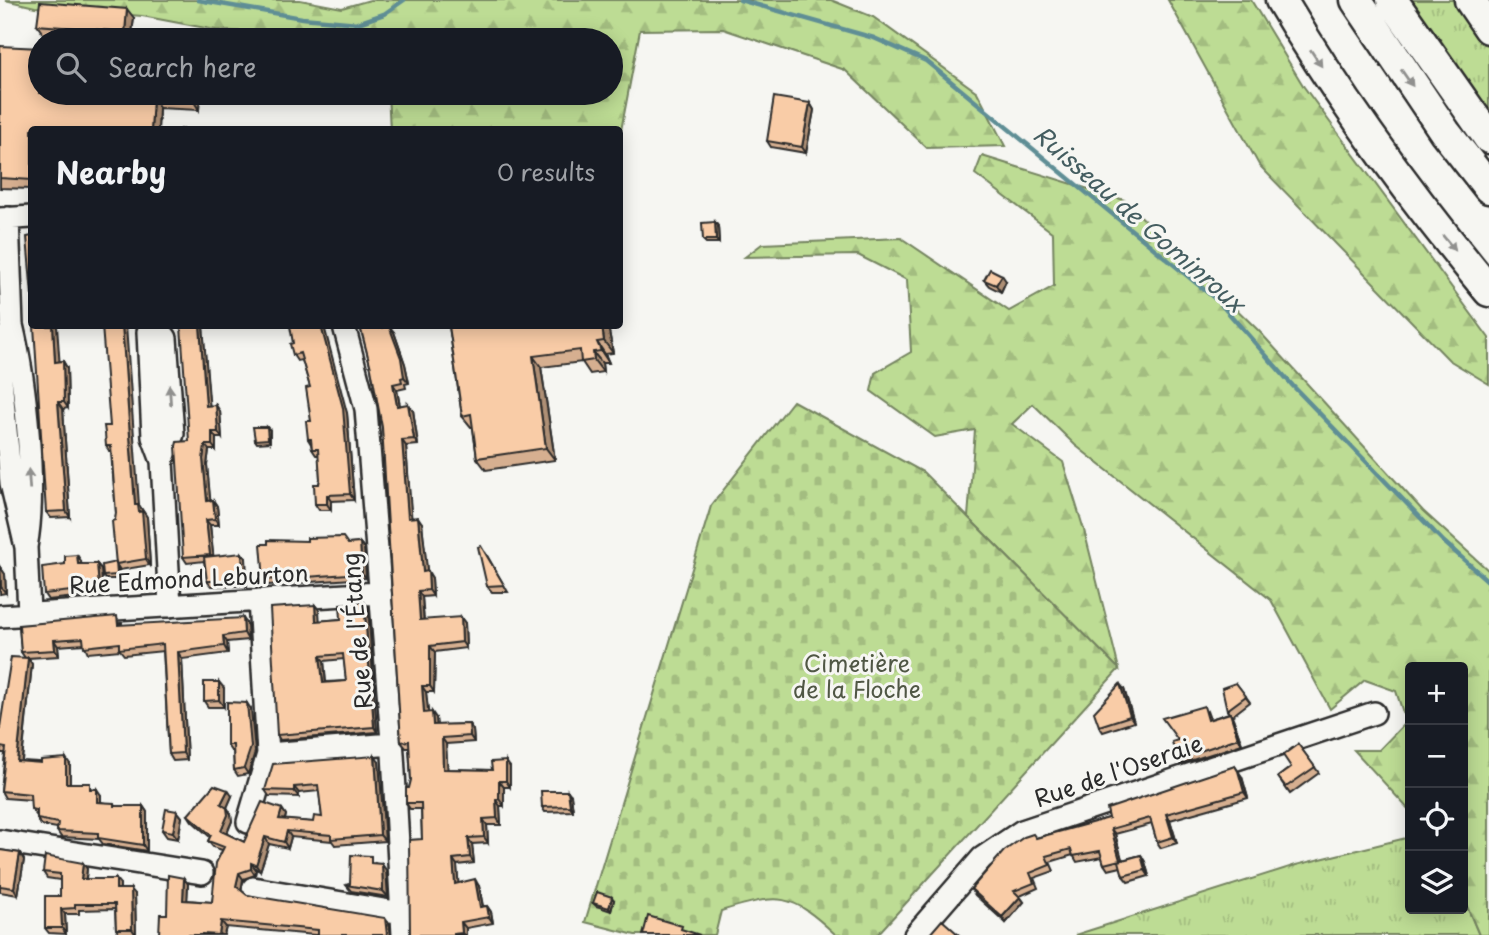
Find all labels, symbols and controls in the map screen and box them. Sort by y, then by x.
search box [28,28,623,105]
text: Search here [108,47,257,86]
icon: search [52,48,90,86]
one-way arrow [1309,49,1323,67]
one-way arrow [1400,69,1414,87]
water label: Ruisseau de Gominroux [1026,116,1256,322]
text: Nearby [56,149,166,194]
text: 0 results [497,154,595,189]
one-way arrow [1441,234,1456,251]
one-way arrow [164,383,175,405]
one-way arrow [23,468,34,490]
street label: Rue de l'Étang [332,551,380,711]
street label: Rue Edmond Leburton [68,554,310,602]
park label: Cimetière de la Floche [793,645,921,706]
map controls [1405,662,1468,914]
button: + [1405,662,1468,725]
street label: Rue de l'Oseraie [1029,725,1207,815]
button: − [1405,725,1468,788]
button: locate [1405,788,1468,851]
button: layers [1405,851,1468,914]

